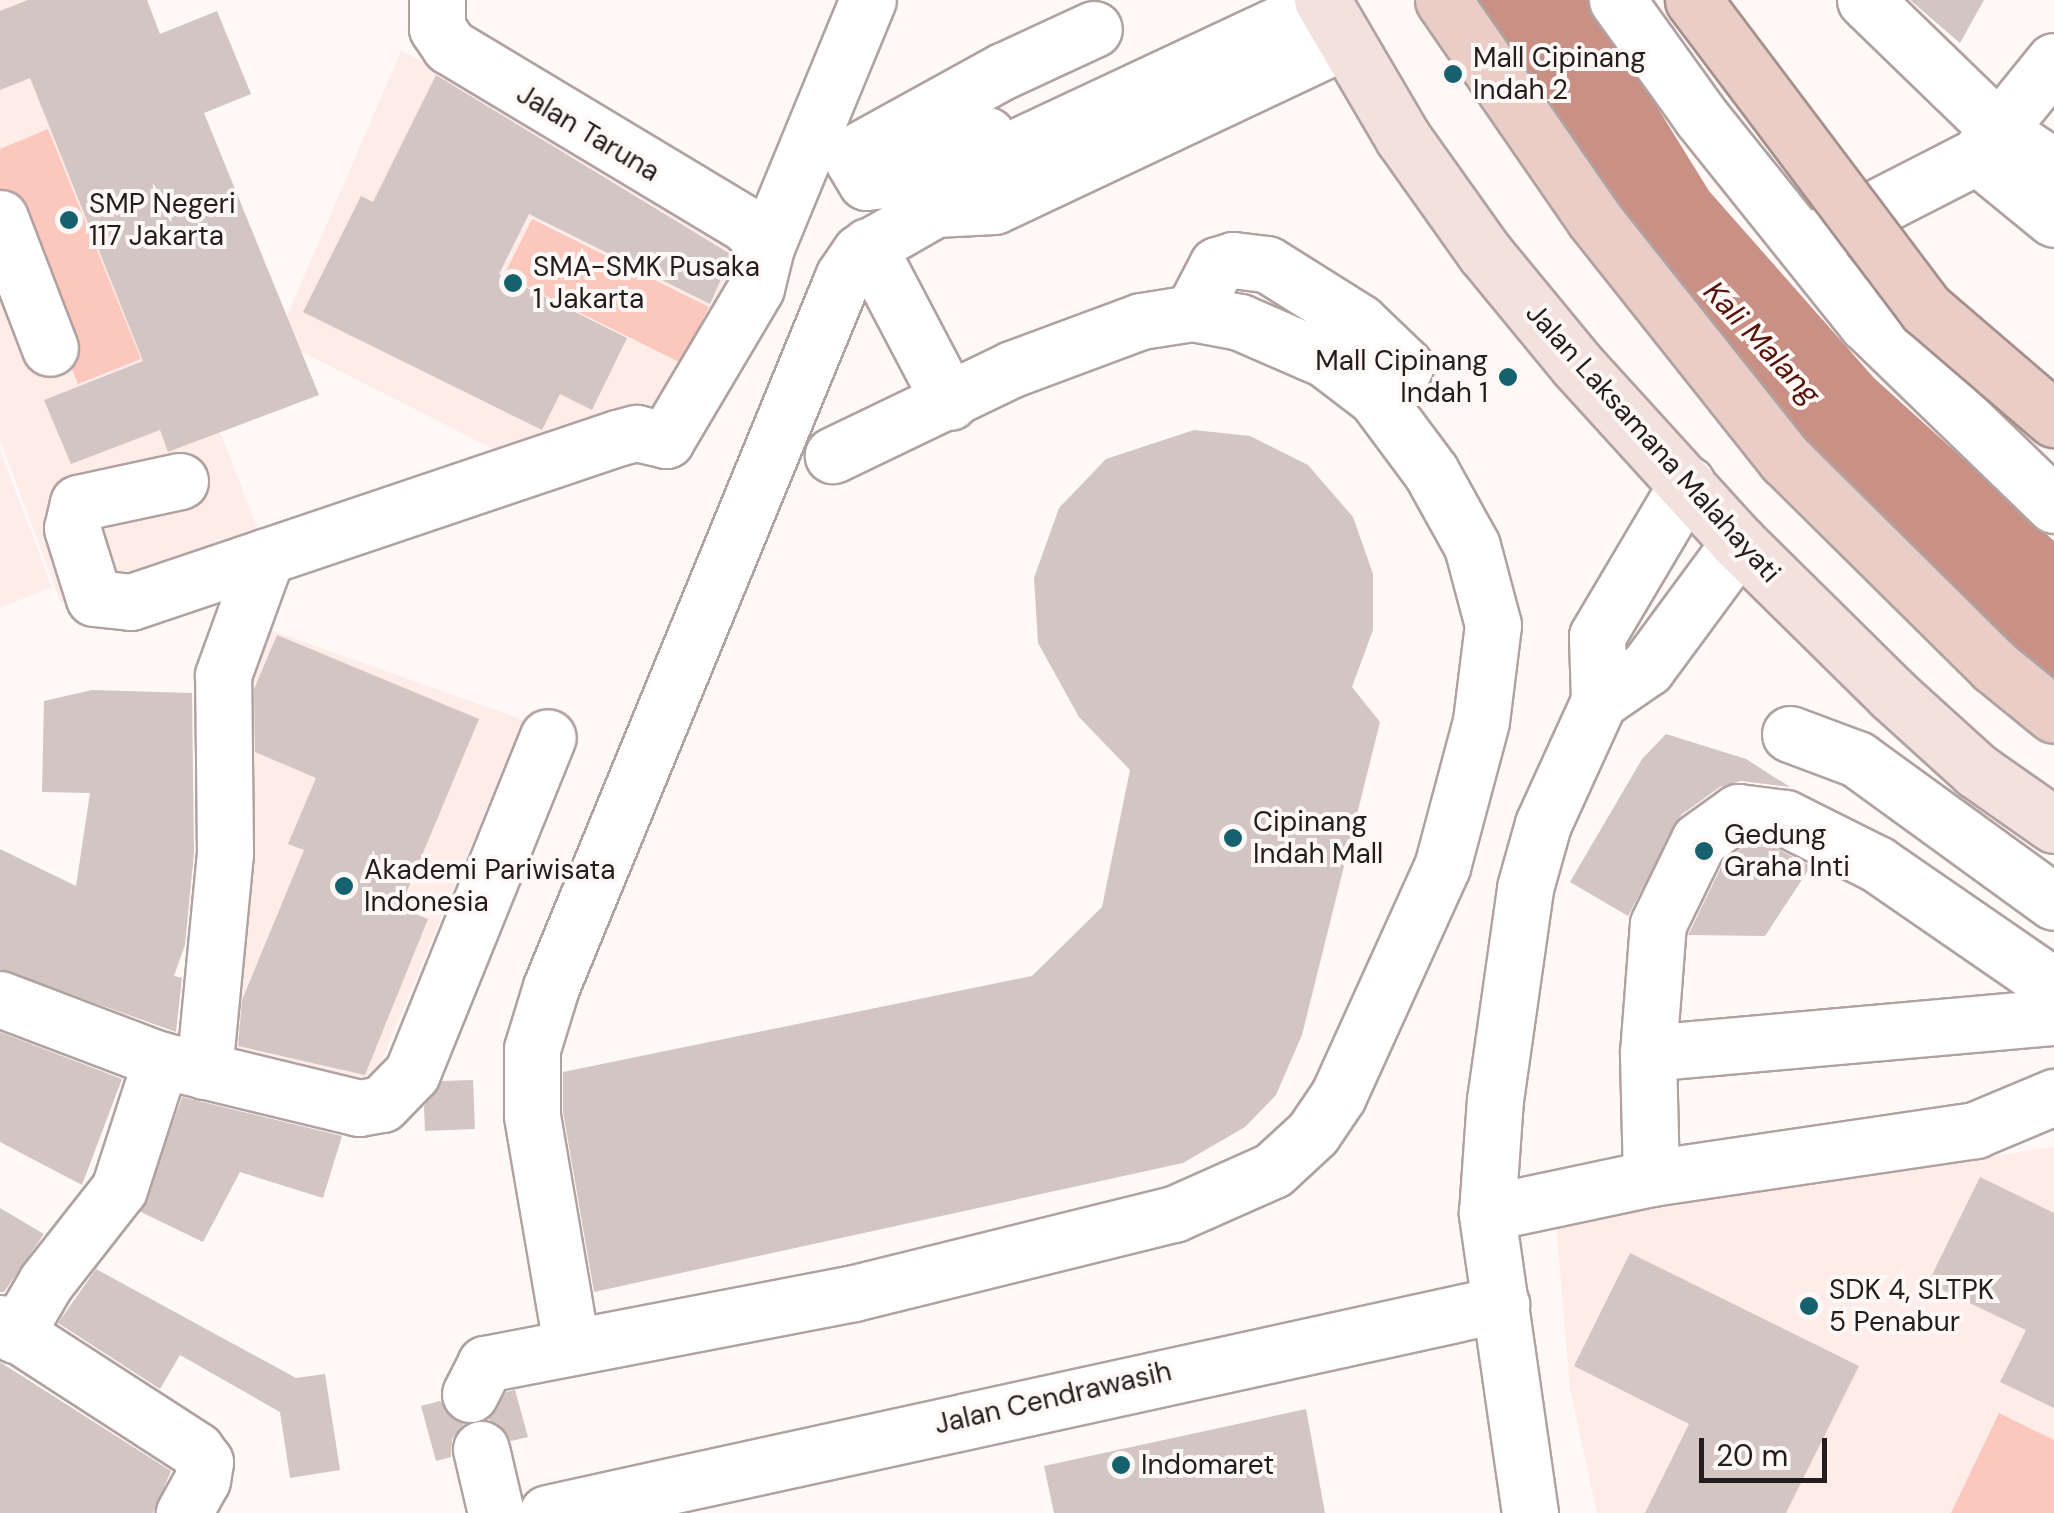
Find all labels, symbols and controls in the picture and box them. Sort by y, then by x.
place label: Mall Cipinang Indah 2 [1473,41,1646,107]
marker: Mall Cipinang Indah 2 [1442,63,1464,85]
street label: Jalan Taruna [510,77,666,189]
place label: SMP Negeri 117 Jakarta [89,187,236,253]
marker: SMP Negeri 117 Jakarta [58,209,80,231]
place label: SMA-SMK Pusaka 1 Jakarta [533,250,760,316]
marker: SMA-SMK Pusaka 1 Jakarta [502,272,524,294]
water label: Kali Malang [1696,274,1828,412]
street label: Jalan Laksamana Malahayati [1519,296,1787,590]
place label: Mall Cipinang Indah 1 [1315,344,1488,410]
marker: Mall Cipinang Indah 1 [1497,366,1519,388]
place label: Cipinang Indah Mall [1253,805,1383,871]
place label: Gedung Graha Inti [1724,818,1850,884]
marker: Cipinang Indah Mall [1222,827,1244,849]
marker: Gedung Graha Inti [1693,840,1715,862]
place label: Akademi Pariwisata Indonesia [364,853,615,919]
marker: Akademi Pariwisata Indonesia [333,875,355,897]
place label: SDK 4, SLTPK 5 Penabur [1829,1273,1994,1339]
marker: SDK 4, SLTPK 5 Penabur [1798,1295,1820,1317]
street label: Jalan Cendrawasih [931,1354,1175,1442]
scale bar [1704,1418,1832,1480]
text: 20 m [1716,1436,1788,1475]
place label: Indomaret [1141,1448,1274,1482]
marker: Indomaret [1110,1454,1132,1476]

